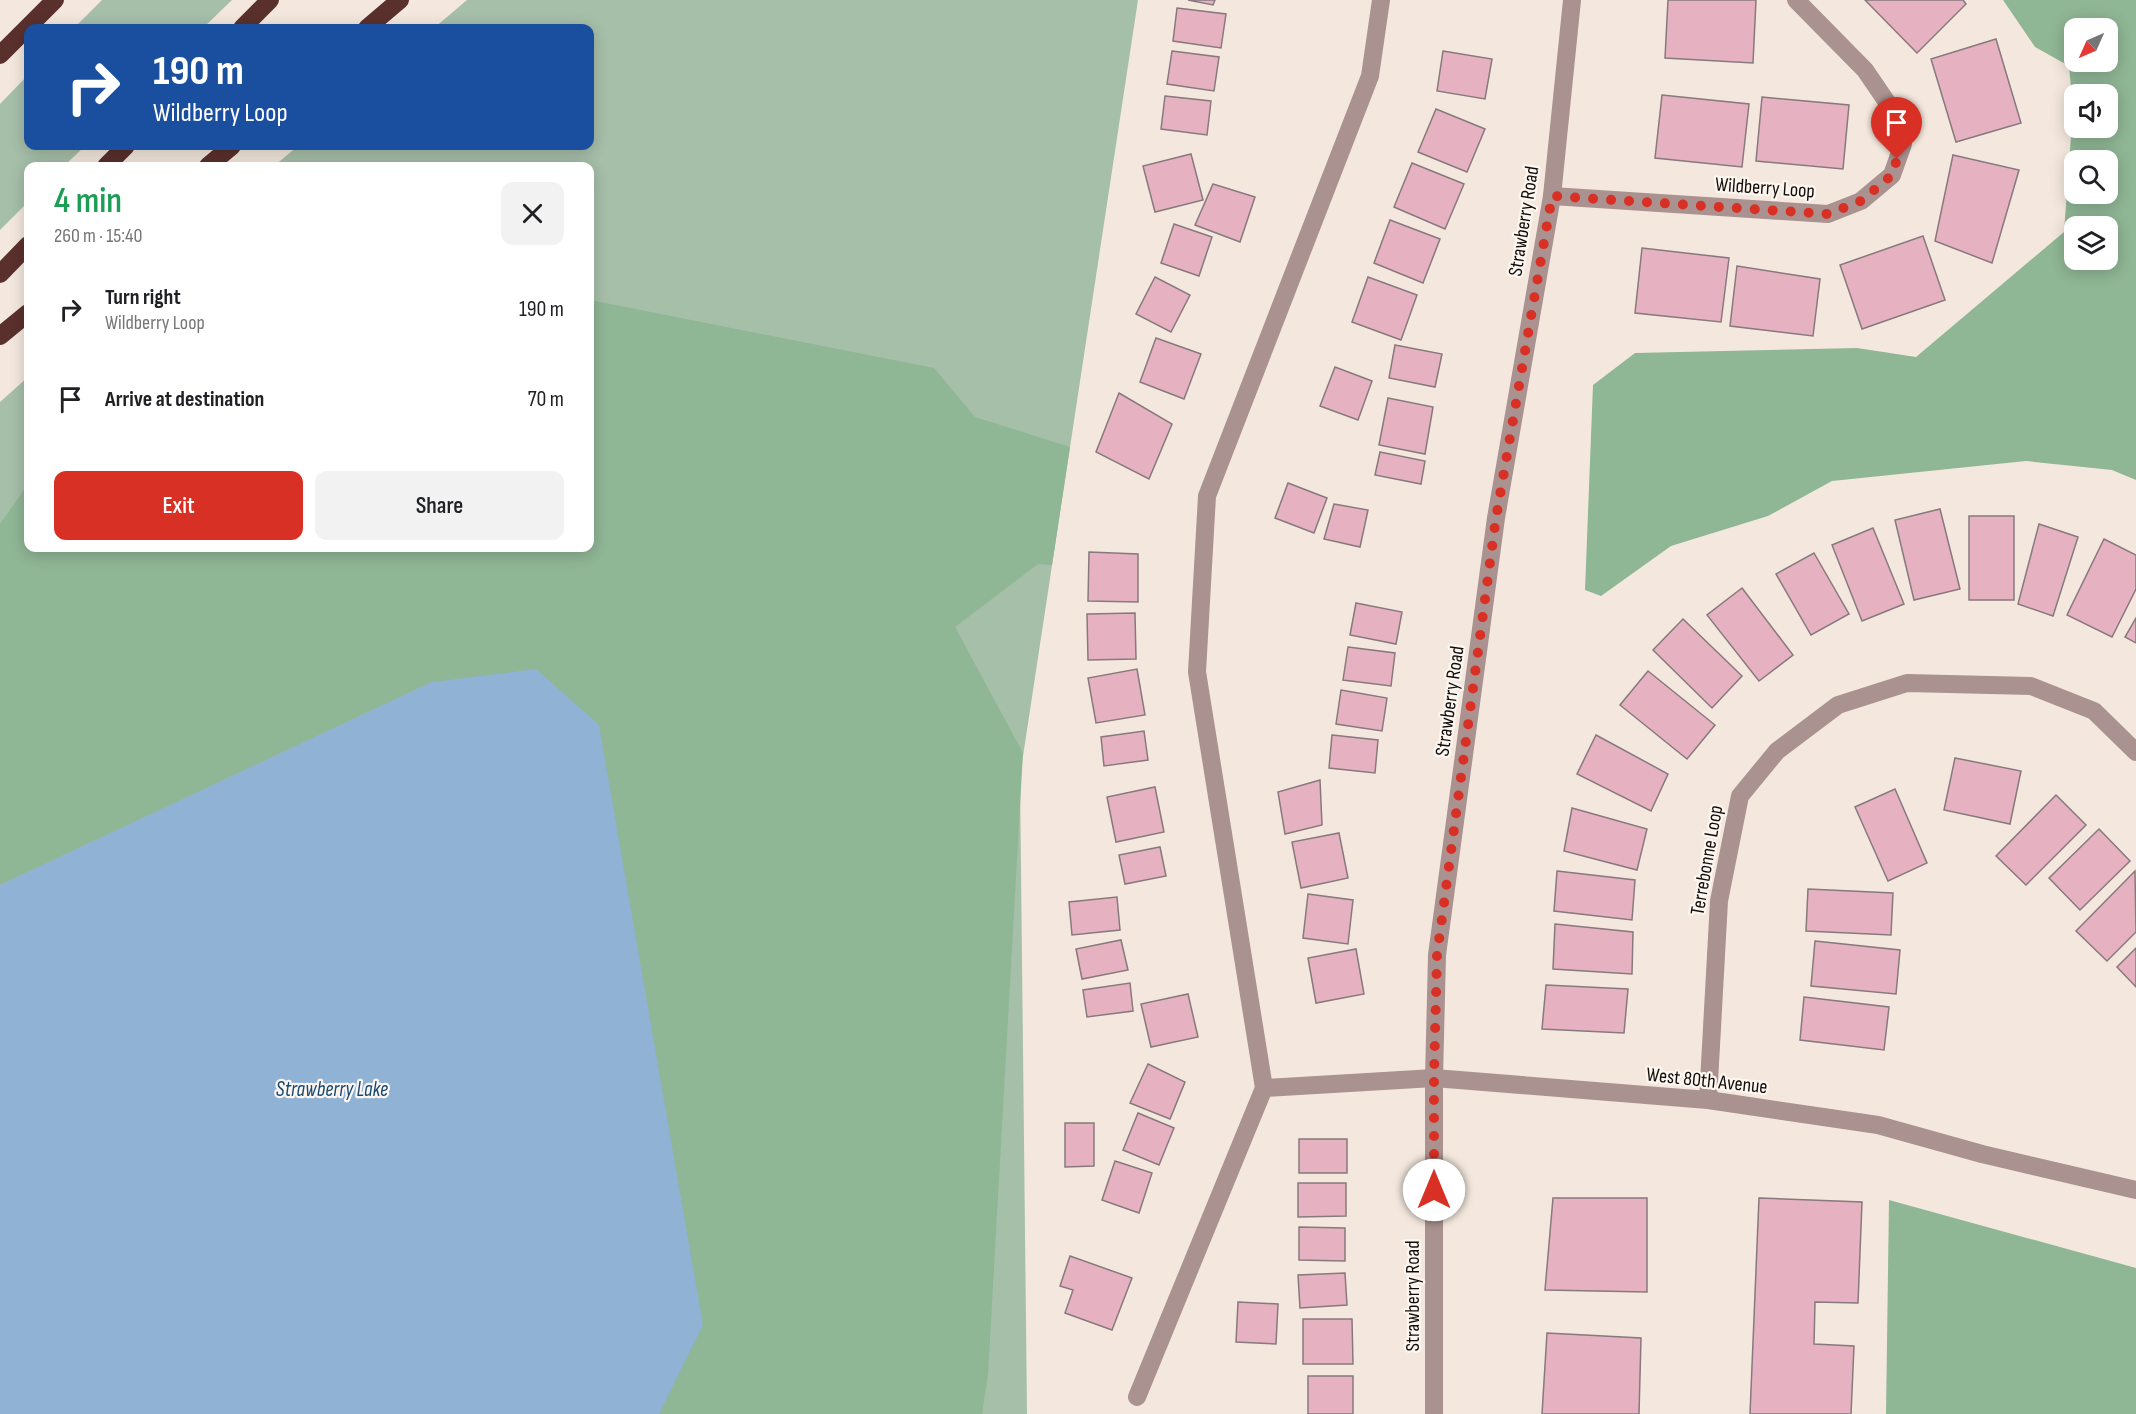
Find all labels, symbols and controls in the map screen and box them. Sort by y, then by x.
north arrow [2064,18,2118,72]
map controls [2064,18,2118,270]
text: 190 m [153,46,244,97]
icon: right [54,48,132,126]
button: sound [2064,84,2118,138]
text: Wildberry Loop [153,97,288,129]
pin [1871,97,1922,159]
icon: arrive [1880,106,1913,139]
button: search [2064,150,2118,204]
street label: Strawberry Road [1503,164,1545,278]
street label: Wildberry Loop [1714,173,1816,203]
text: 4 min [54,180,122,223]
button: close [501,182,564,245]
button: layers [2064,216,2118,270]
text: 260 m · 15:40 [54,224,142,248]
text: Turn right [105,284,181,311]
icon: right [54,293,87,326]
text: 190 m [519,296,564,323]
text: Wildberry Loop [105,311,205,335]
icon: arrive [54,383,87,416]
text: Arrive at destination [105,386,264,413]
text: 70 m [528,386,564,413]
button: Exit [54,471,303,540]
button: Share [315,471,564,540]
street label: Strawberry Road [1430,644,1470,758]
street label: Terrebonne Loop [1686,803,1728,917]
street label: West 80th Avenue [1645,1063,1769,1099]
water label: Strawberry Lake [276,1077,388,1102]
position arrow [1402,1158,1466,1222]
street label: Strawberry Road [1401,1240,1425,1352]

